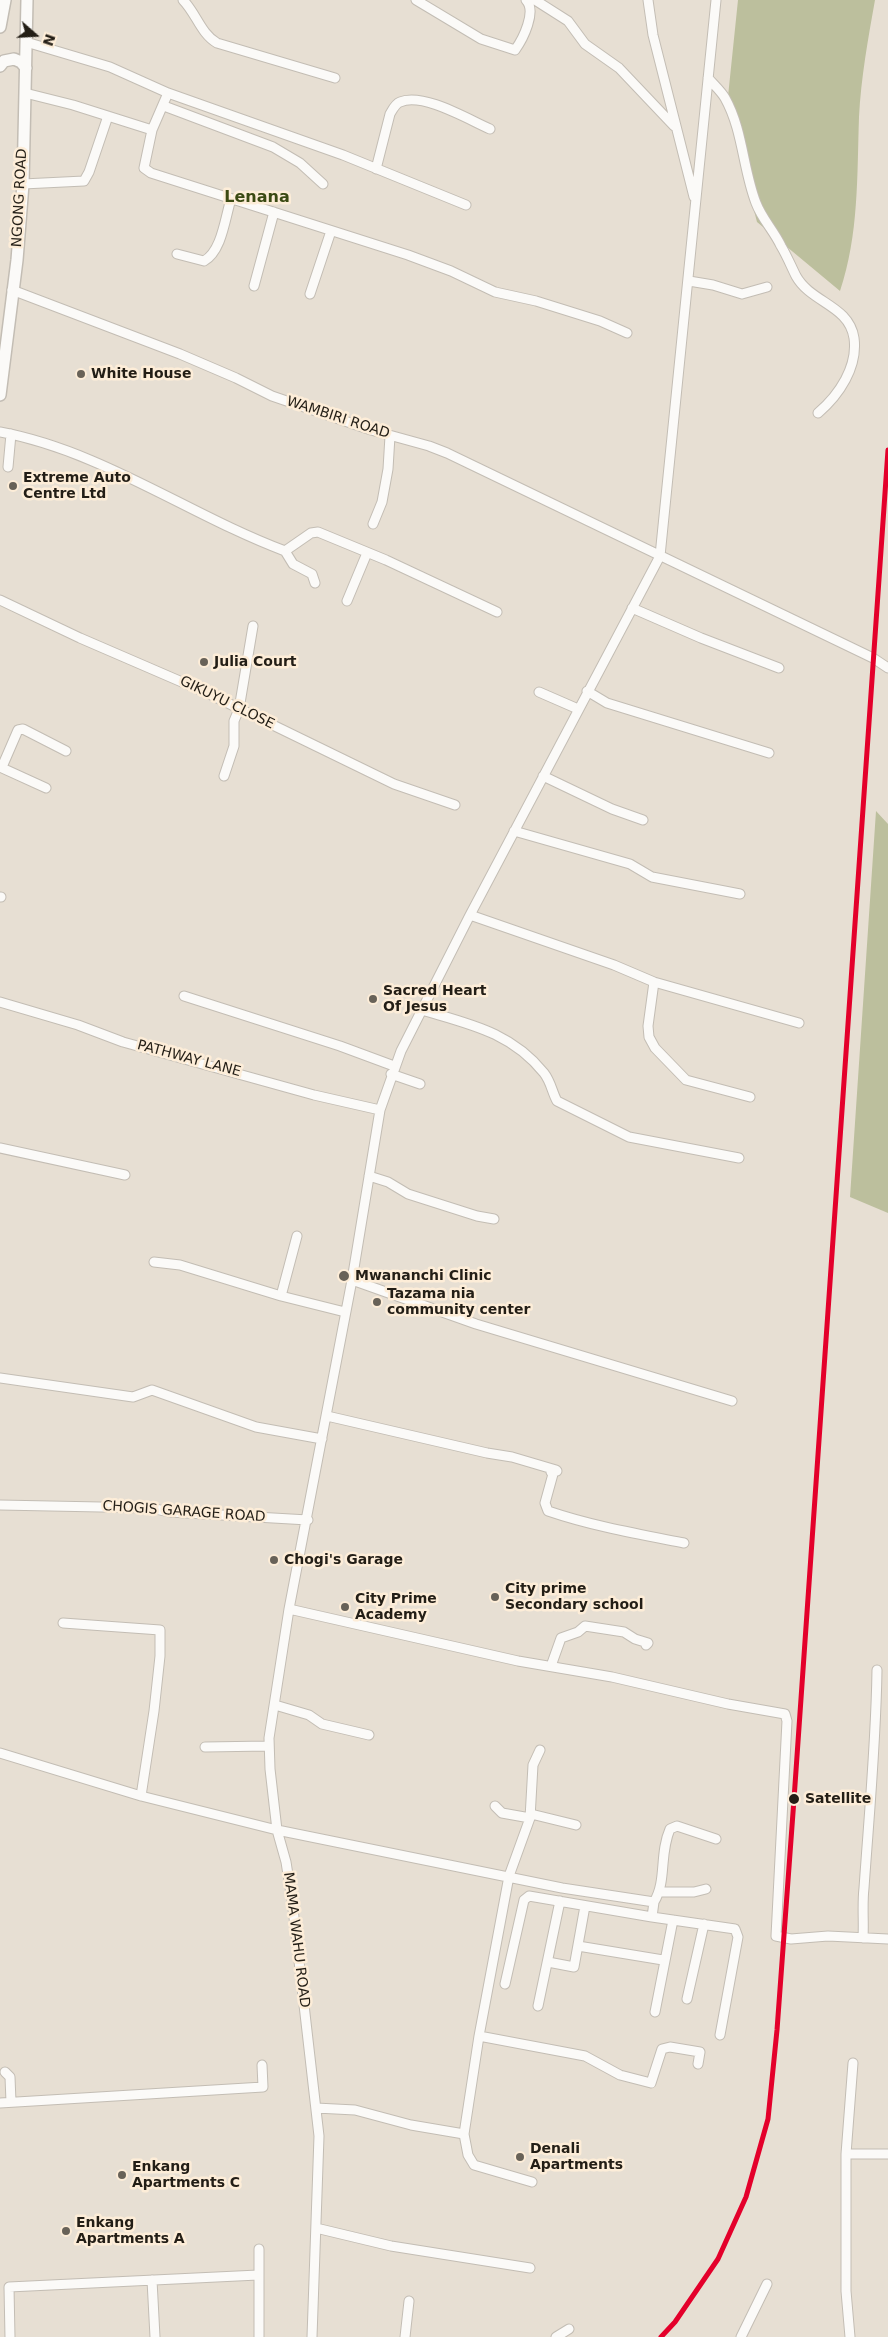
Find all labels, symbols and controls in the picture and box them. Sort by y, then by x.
north arrow [10,10,60,60]
text: N [40,32,59,48]
street label: NGONG ROAD [9,148,31,248]
district label: Lenana [224,188,290,208]
place label: White House [91,366,191,382]
marker: White House [75,368,87,380]
street label: WAMBIRI ROAD [284,393,392,443]
place label: Extreme Auto Centre Ltd [23,470,131,502]
marker: Extreme Auto Centre Ltd [7,480,19,492]
place label: Julia Court [214,654,297,670]
marker: Julia Court [198,656,210,668]
street label: GIKUYU CLOSE [177,673,277,733]
place label: Sacred Heart Of Jesus [383,983,486,1016]
marker: Sacred Heart Of Jesus [367,993,379,1005]
street label: PATHWAY LANE [135,1037,243,1081]
place label: Mwananchi Clinic [355,1268,492,1284]
marker: Mwananchi Clinic [337,1269,351,1283]
place label: Tazama nia community center [387,1286,530,1318]
marker: Tazama nia community center [371,1296,383,1308]
street label: CHOGIS GARAGE ROAD [102,1498,266,1526]
place label: Chogi's Garage [284,1552,403,1568]
marker: Chogi's Garage [268,1554,280,1566]
place label: City prime Secondary school [505,1581,643,1614]
place label: City Prime Academy [355,1591,437,1624]
marker: City prime Secondary school [489,1591,501,1603]
marker: City Prime Academy [339,1601,351,1613]
place label: Satellite [805,1791,871,1807]
marker: Satellite [787,1792,801,1806]
street label: MAMA WAHU ROAD [279,1871,313,2009]
place label: Denali Apartments [530,2141,623,2174]
marker: Denali Apartments [514,2151,526,2163]
place label: Enkang Apartments C [132,2159,240,2192]
marker: Enkang Apartments C [116,2169,128,2181]
place label: Enkang Apartments A [76,2215,185,2248]
marker: Enkang Apartments A [60,2225,72,2237]

